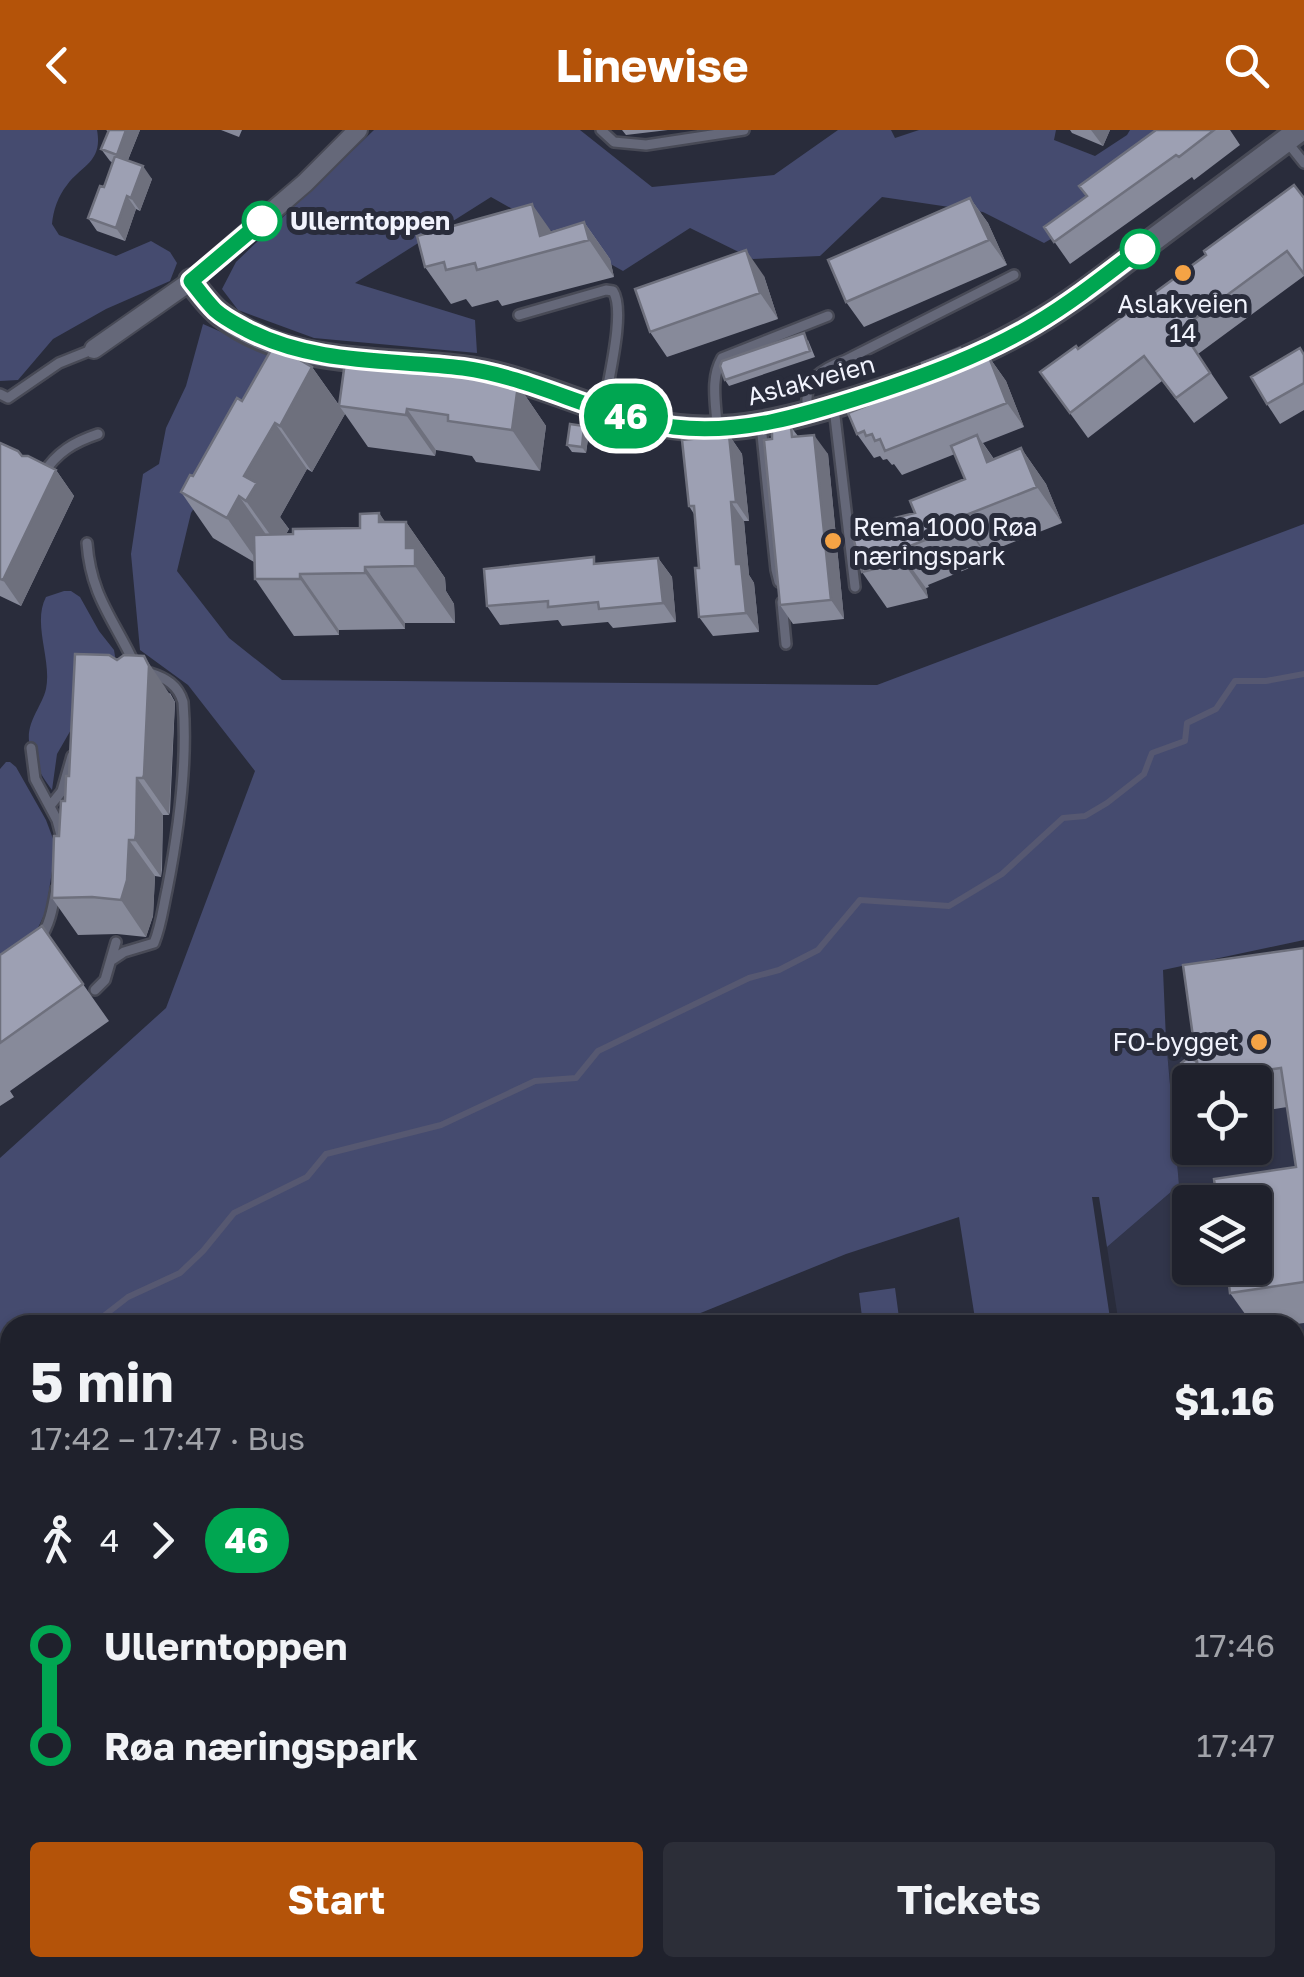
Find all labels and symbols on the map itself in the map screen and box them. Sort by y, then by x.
marker: Ullerntoppen [243,202,281,240]
place label: Ullerntoppen [290,205,450,236]
unlabelled marker [1121,230,1159,268]
marker: Aslakveien 14 [1172,262,1194,284]
place label: Aslakveien 14 [1118,288,1248,348]
street label: Aslakveien [744,348,878,411]
line badge: 46 [581,384,671,448]
place label: Rema 1000 Røa næringspark [853,511,1038,571]
marker: Rema 1000 Røa næringspark [822,530,844,552]
place label: FO-bygget [1113,1026,1239,1057]
marker: FO-bygget [1248,1031,1270,1053]

